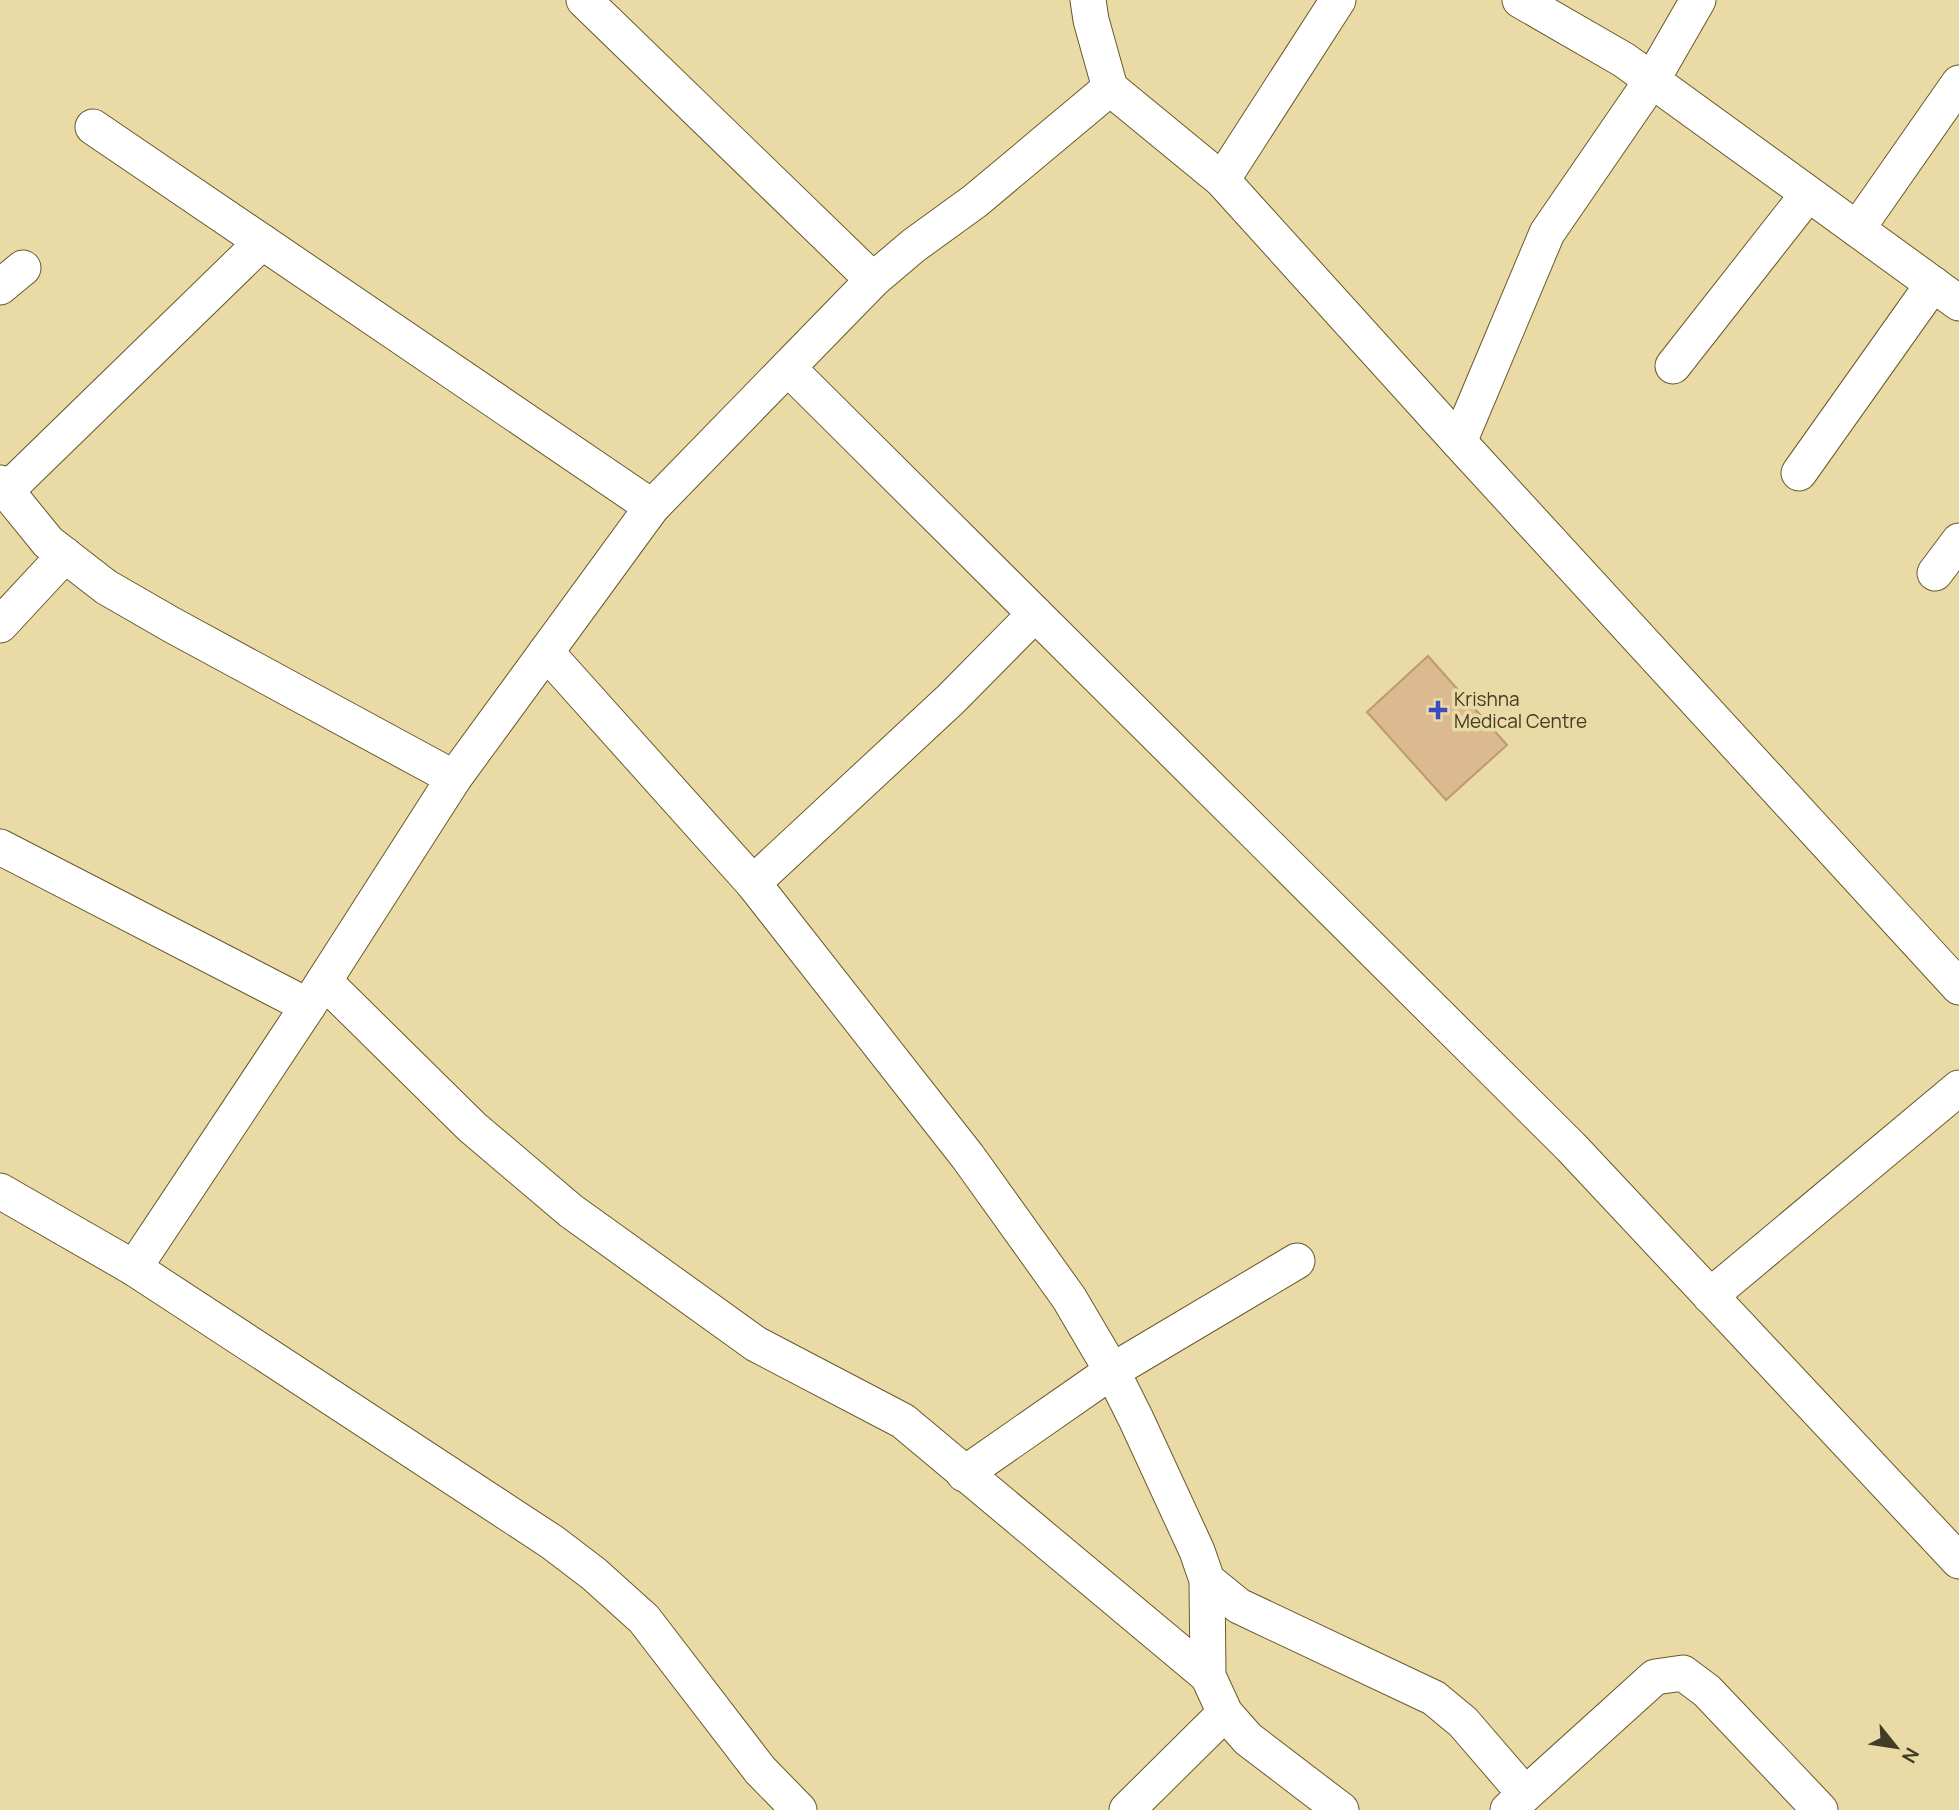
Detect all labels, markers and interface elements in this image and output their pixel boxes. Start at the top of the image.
place label: Krishna Medical Centre [1454,686,1587,734]
marker: Krishna Medical Centre [1428,700,1448,720]
north arrow [1861,1712,1931,1782]
text: N [1896,1743,1925,1768]

